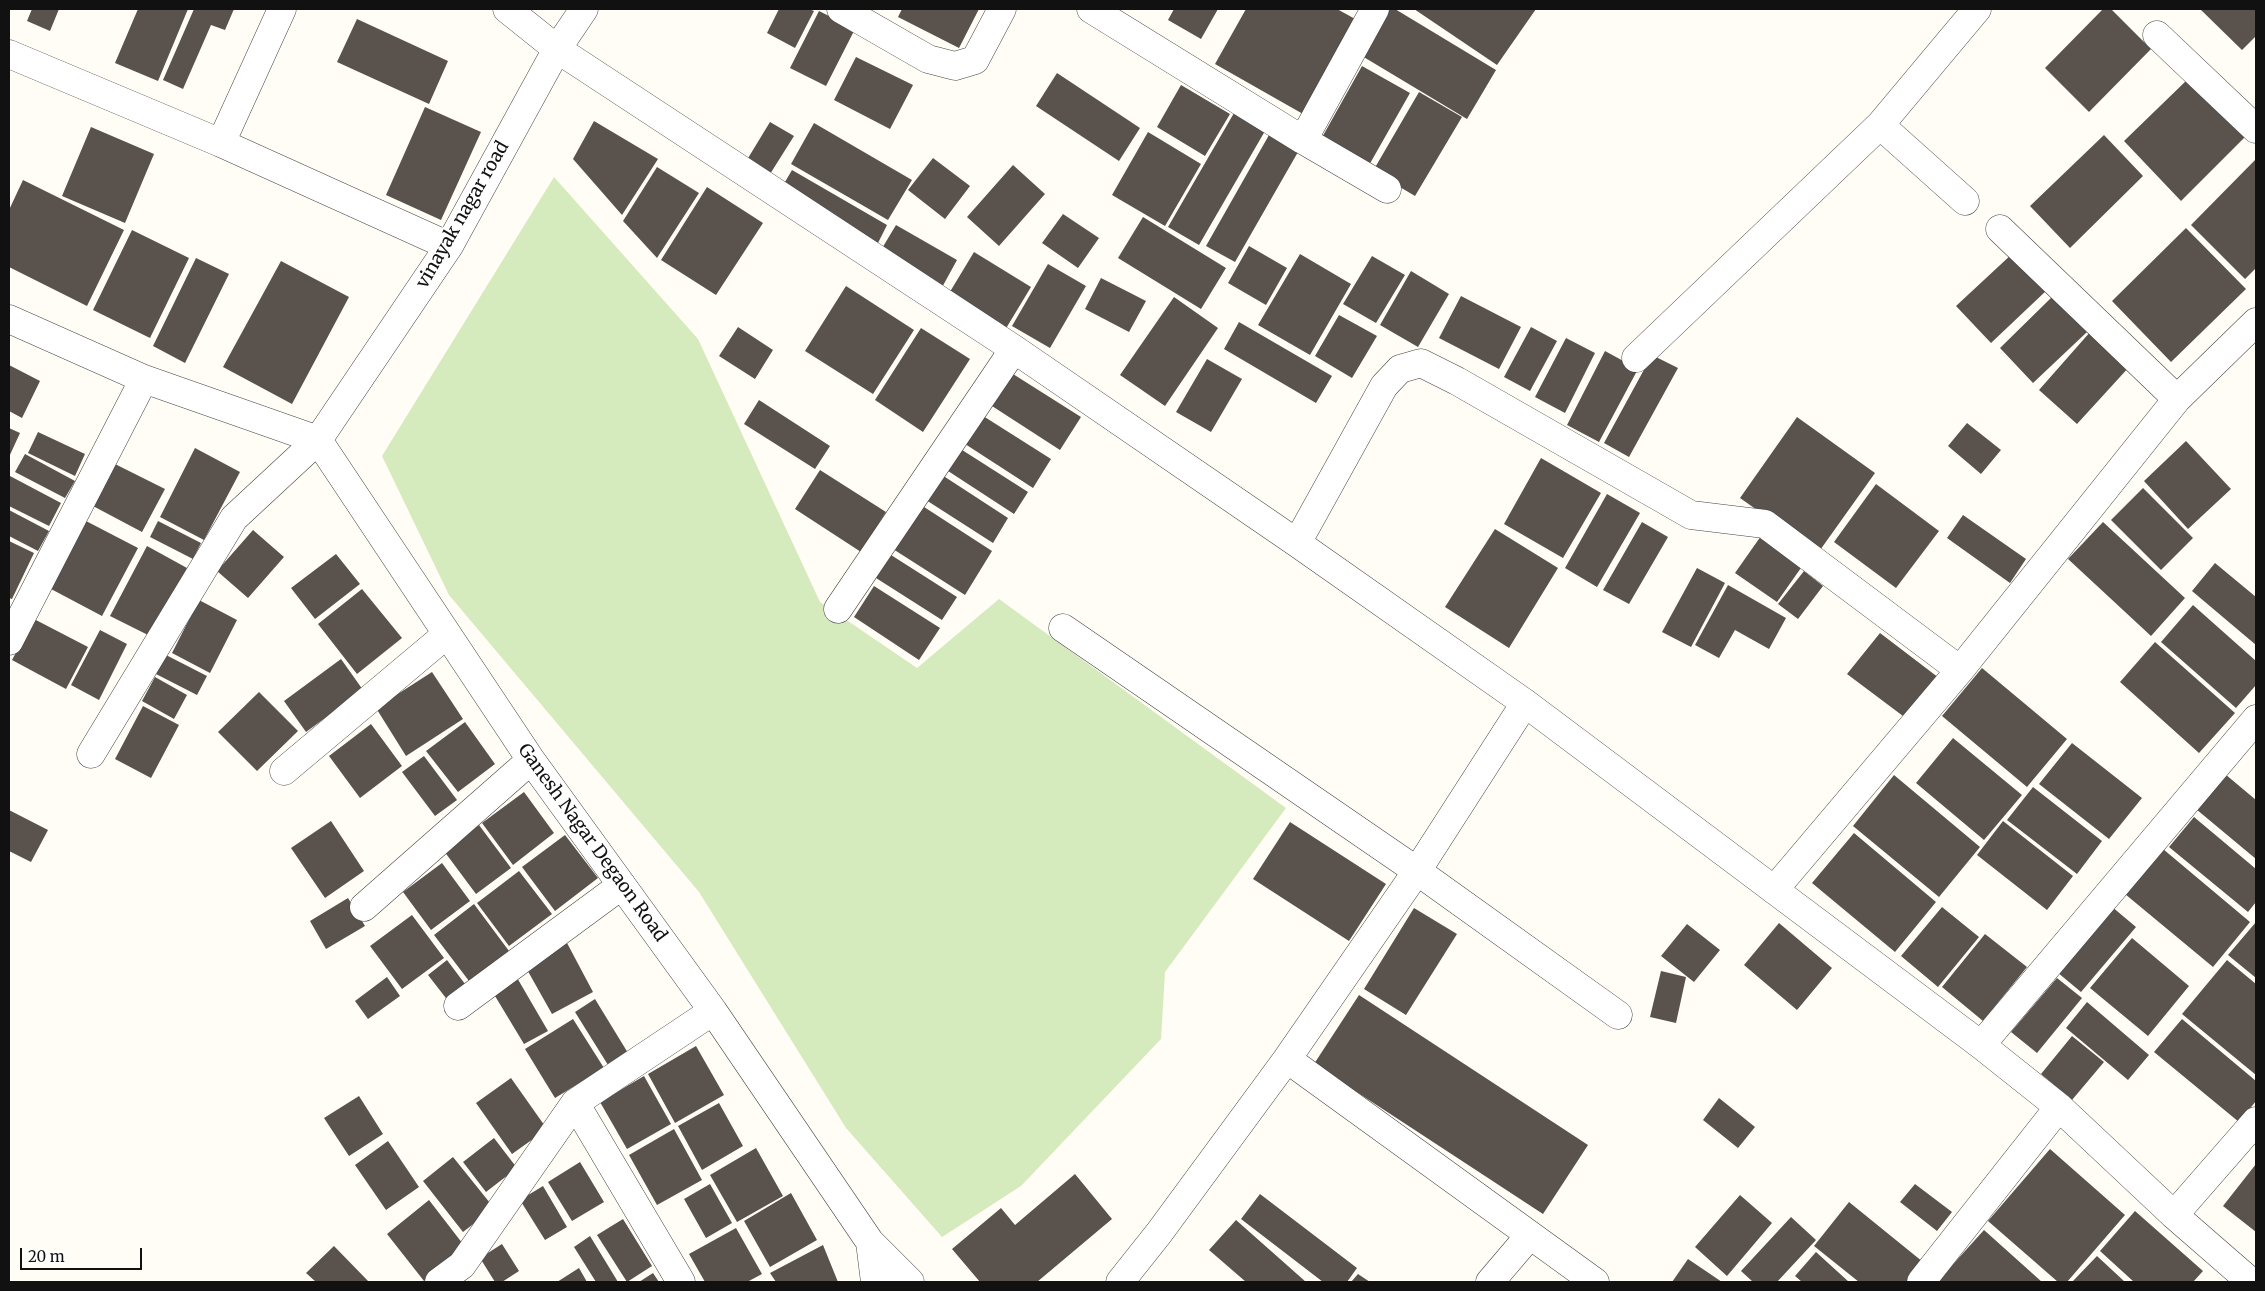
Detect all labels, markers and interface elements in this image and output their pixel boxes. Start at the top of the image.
street label: vinayak nagar road [412,138,514,292]
street label: Ganesh Nagar Degaon Road [513,740,671,946]
scale bar [22,1238,145,1270]
text: 20 m [28,1247,65,1266]

